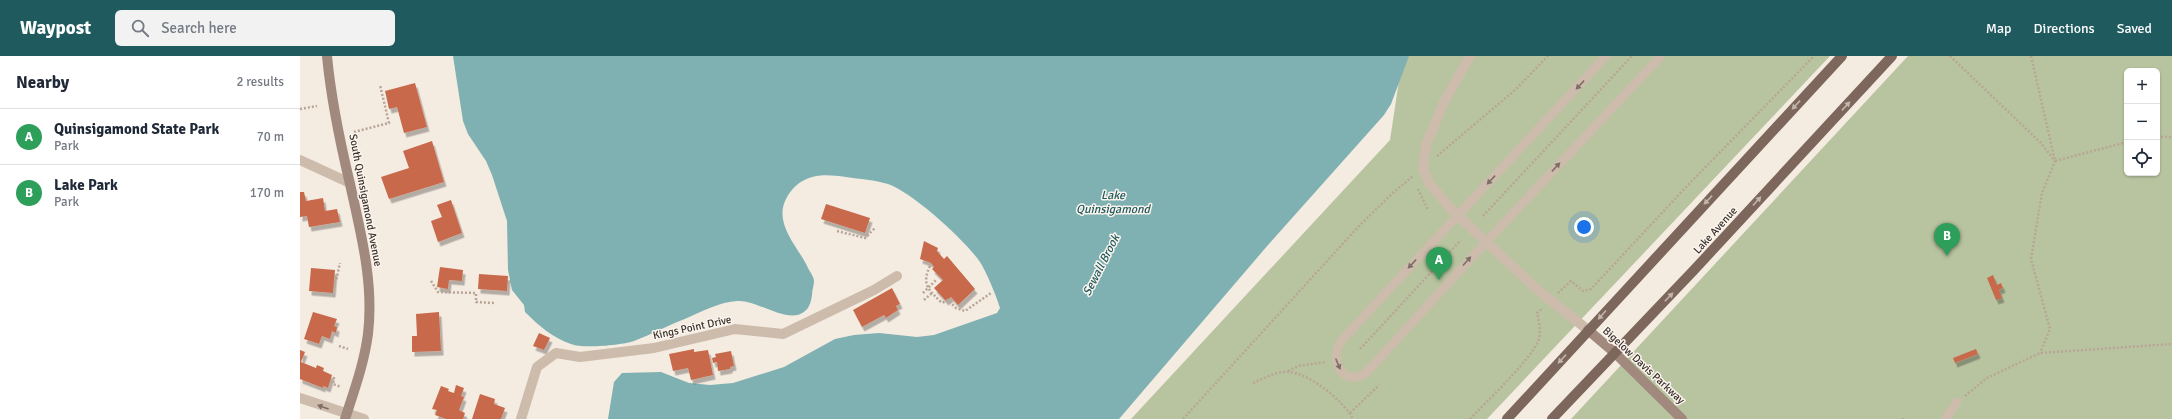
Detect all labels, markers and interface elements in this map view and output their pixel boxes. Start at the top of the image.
search box [115,10,395,46]
text: Waypost [20,16,91,40]
icon: search [129,17,151,39]
text: Search here [161,19,237,37]
text: Map [1986,20,2012,37]
text: Directions [2034,20,2095,37]
text: Saved [2117,20,2152,37]
map controls [2124,68,2160,176]
button: + [2124,68,2160,104]
text: Nearby [16,72,69,93]
text: 2 results [236,74,284,90]
one-way arrow [1575,79,1584,90]
one-way arrow [1792,100,1801,110]
one-way arrow [1841,101,1850,111]
button: − [2124,104,2160,140]
text: Quinsigamond State Park [54,120,219,138]
text: A [25,129,33,145]
text: 70 m [257,129,284,145]
street label: South Quinsigamond Avenue [346,133,385,267]
text: Park [54,138,79,154]
button: locate [2124,140,2160,176]
one-way arrow [1552,162,1561,172]
one-way arrow [1486,175,1496,185]
text: Lake Park [54,176,118,194]
text: B [25,185,33,201]
text: 170 m [250,185,284,201]
water label: Lake Quinsigamond [1076,188,1152,217]
text: Park [54,194,79,210]
one-way arrow [1703,195,1712,205]
one-way arrow [1753,196,1762,206]
street label: Lake Avenue [1691,204,1740,257]
your location [1574,217,1594,237]
pin: B [1934,223,1960,256]
water label: Sewall Brook [1080,231,1124,298]
pin: A [1426,247,1452,280]
one-way arrow [1463,256,1472,267]
one-way arrow [1408,259,1417,270]
one-way arrow [1664,292,1674,302]
one-way arrow [1597,310,1606,320]
street label: Kings Point Drive [652,313,733,342]
street label: Bigelow Davis Parkway [1600,324,1688,407]
one-way arrow [1557,354,1567,364]
one-way arrow [1335,358,1341,370]
one-way arrow [317,403,329,409]

